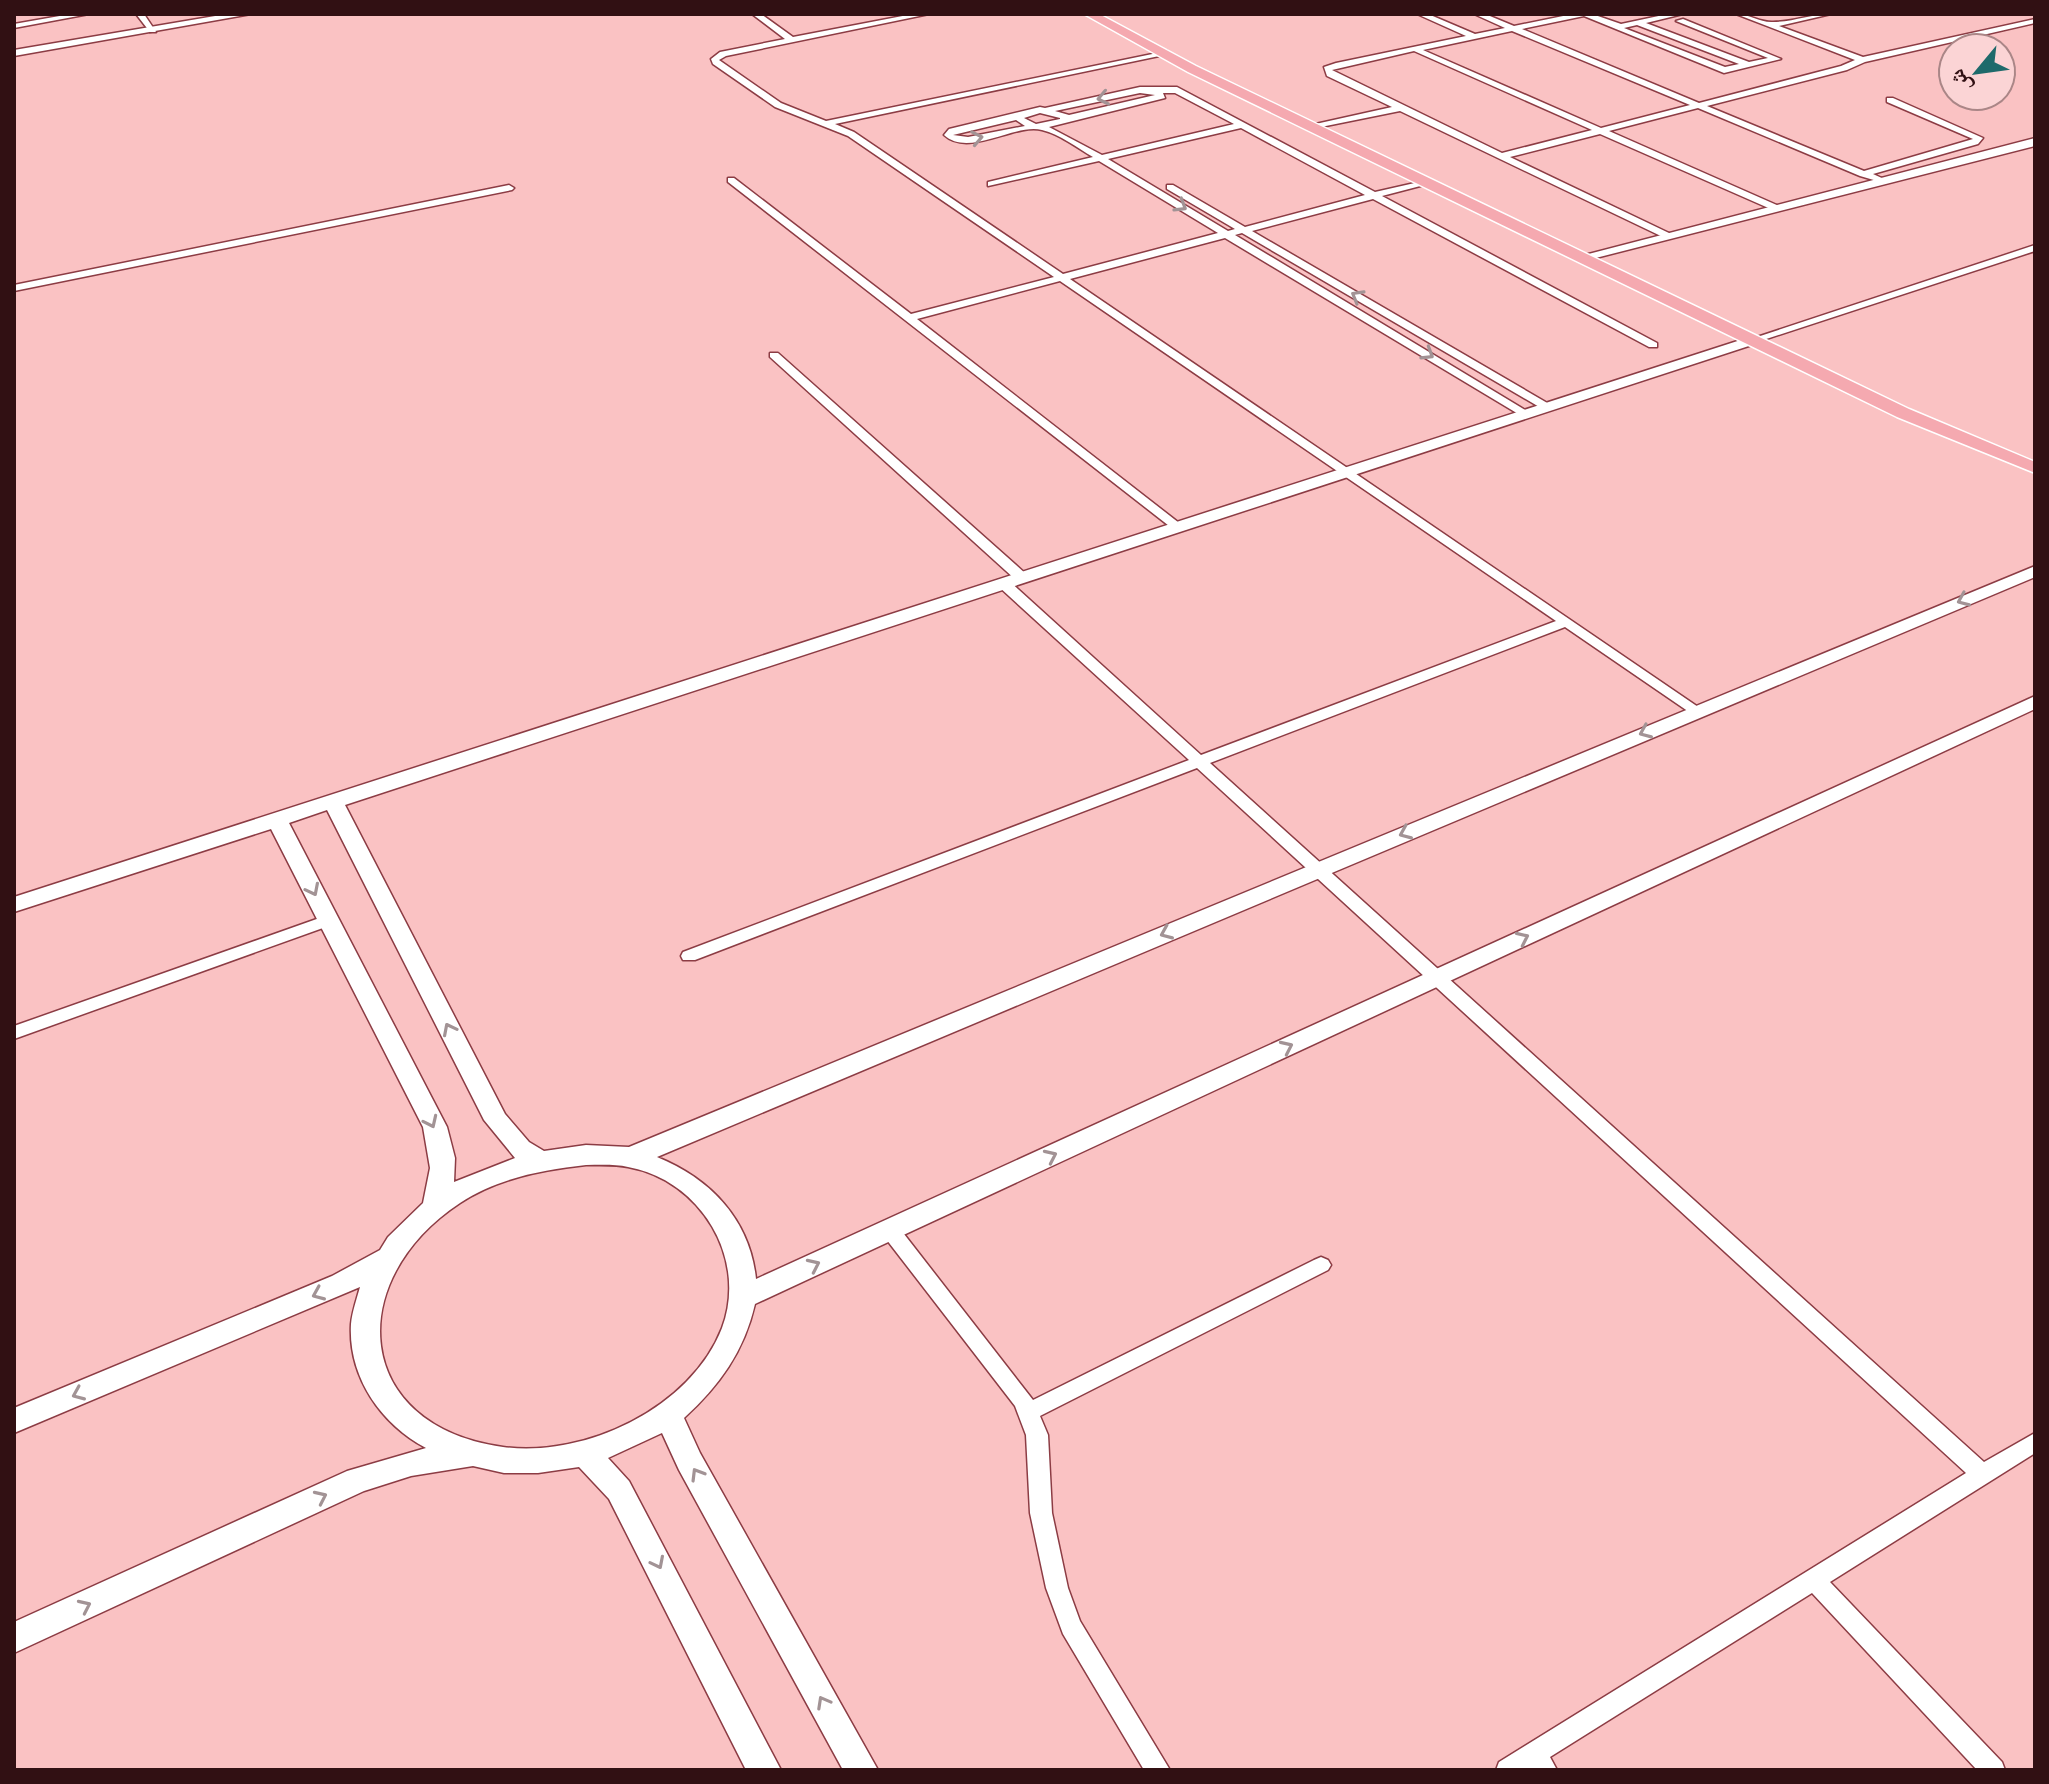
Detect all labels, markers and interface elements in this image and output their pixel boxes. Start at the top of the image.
north arrow [1937,32,2017,112]
text: ش [1943,65,1977,98]
one-way arrow [1097,89,1111,106]
one-way arrow [971,130,984,147]
one-way arrow [1172,196,1187,212]
one-way arrow [1351,290,1366,306]
one-way arrow [1419,344,1434,360]
one-way arrow [1957,591,1971,607]
one-way arrow [1639,723,1653,739]
one-way arrow [1399,823,1413,839]
one-way arrow [304,882,319,897]
one-way arrow [1159,923,1173,940]
one-way arrow [1515,932,1529,948]
one-way arrow [444,1022,459,1037]
one-way arrow [1278,1041,1293,1057]
one-way arrow [422,1113,438,1128]
one-way arrow [1042,1150,1057,1166]
one-way arrow [806,1258,821,1274]
one-way arrow [312,1284,326,1300]
one-way arrow [72,1384,86,1401]
one-way arrow [691,1468,707,1483]
one-way arrow [313,1491,327,1507]
one-way arrow [648,1554,663,1569]
one-way arrow [77,1600,91,1616]
one-way arrow [817,1696,833,1710]

